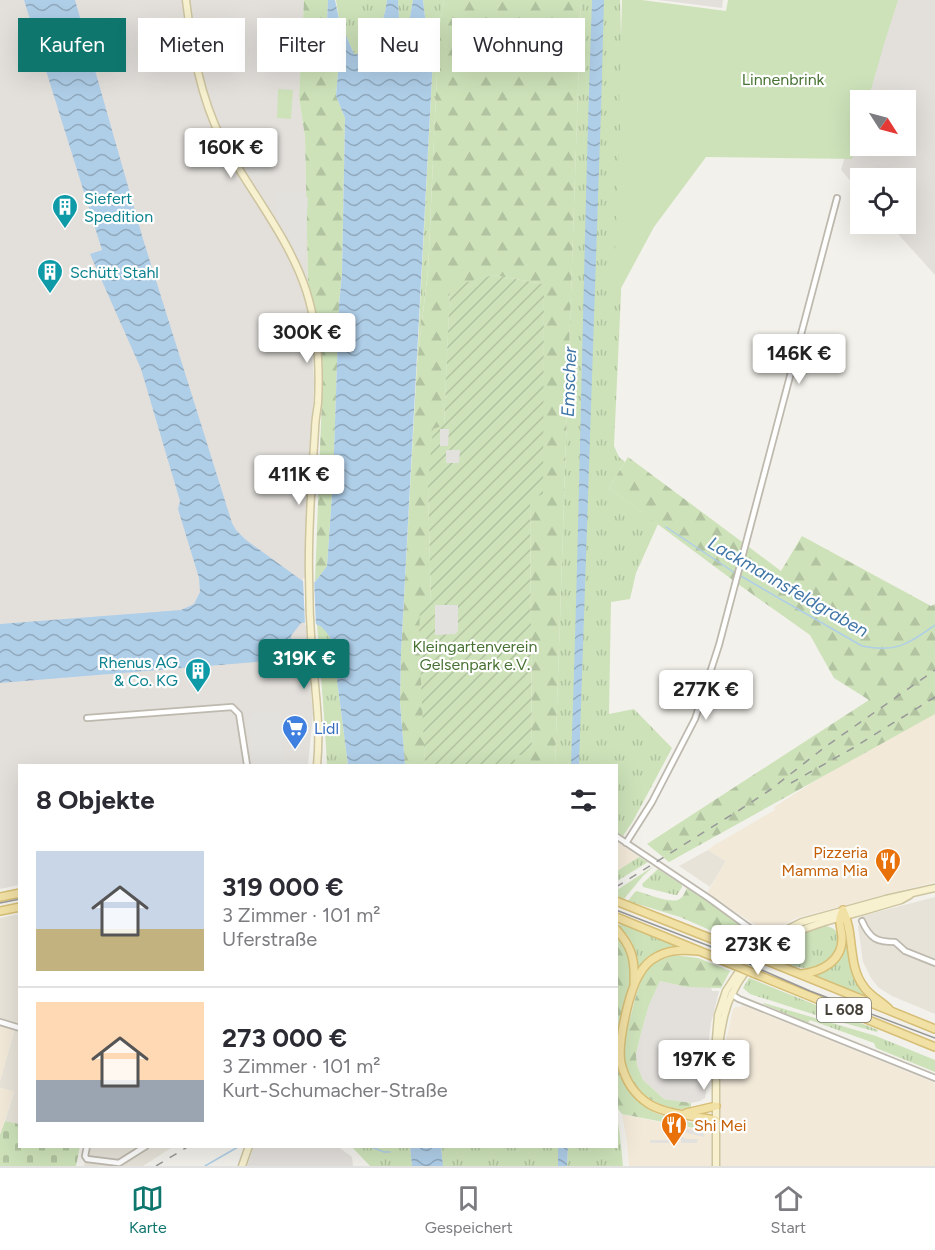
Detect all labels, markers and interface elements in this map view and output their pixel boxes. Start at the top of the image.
chip: Kaufen [18,18,126,72]
chip: Mieten [138,18,245,72]
chip: Filter [257,18,346,72]
chip: Neu [358,18,440,72]
chip: Wohnung [452,18,585,72]
park label: Linnenbrink [742,70,825,89]
north arrow [850,90,916,156]
map controls [850,90,916,234]
pin: 160K € [182,128,280,179]
text: 160K € [199,135,263,159]
button: locate [850,168,916,234]
place label: Siefert Spedition [84,189,153,226]
building icon: Siefert Spedition [50,192,80,230]
building icon: Schütt Stahl [35,257,65,295]
place label: Schütt Stahl [70,263,159,282]
pin: 300K € [258,313,356,364]
text: 300K € [272,320,342,344]
pin: 146K € [750,334,848,385]
text: 146K € [767,341,831,365]
water label: Emscher [557,346,581,417]
pin: 411K € [250,455,348,506]
text: 411K € [268,462,330,486]
water label: Lackmannsfeldgraben [704,532,872,642]
park label: Kleingartenverein Gelsenpark e.V. [413,637,537,674]
pin: 319K € [255,639,353,690]
text: 319K € [272,646,336,670]
place label: Rhenus AG & Co. KG [98,653,178,690]
building icon: Rhenus AG & Co. KG [183,656,213,694]
pin: 277K € [657,670,755,721]
text: 277K € [673,677,739,701]
supermarket icon: Lidl [280,713,310,751]
place label: Lidl [314,719,339,738]
text: 8 Objekte [36,784,155,816]
icon: filters [567,784,600,817]
place label: Pizzeria Mamma Mia [782,843,868,880]
restaurant icon: Pizzeria Mamma Mia [873,846,903,884]
text: 319 000 € [222,871,344,903]
icon: home [84,875,156,947]
text: 3 Zimmer · 101 m² [222,903,380,927]
pin: 273K € [709,925,807,976]
text: Uferstraße [222,927,317,951]
text: 273K € [725,932,791,956]
road number: L 608 [817,998,871,1022]
text: 273 000 € [222,1022,347,1054]
icon: home [84,1026,156,1098]
pin: 197K € [655,1040,753,1091]
text: 197K € [672,1047,736,1071]
text: 3 Zimmer · 101 m² [222,1054,380,1078]
text: Kurt-Schumacher-Straße [222,1078,448,1102]
restaurant icon: Shi Mei [659,1110,689,1148]
place label: Shi Mei [694,1116,746,1135]
tab: Karte [129,1182,167,1237]
tab: Gespeichert [425,1182,513,1237]
tab: Start [771,1182,806,1237]

